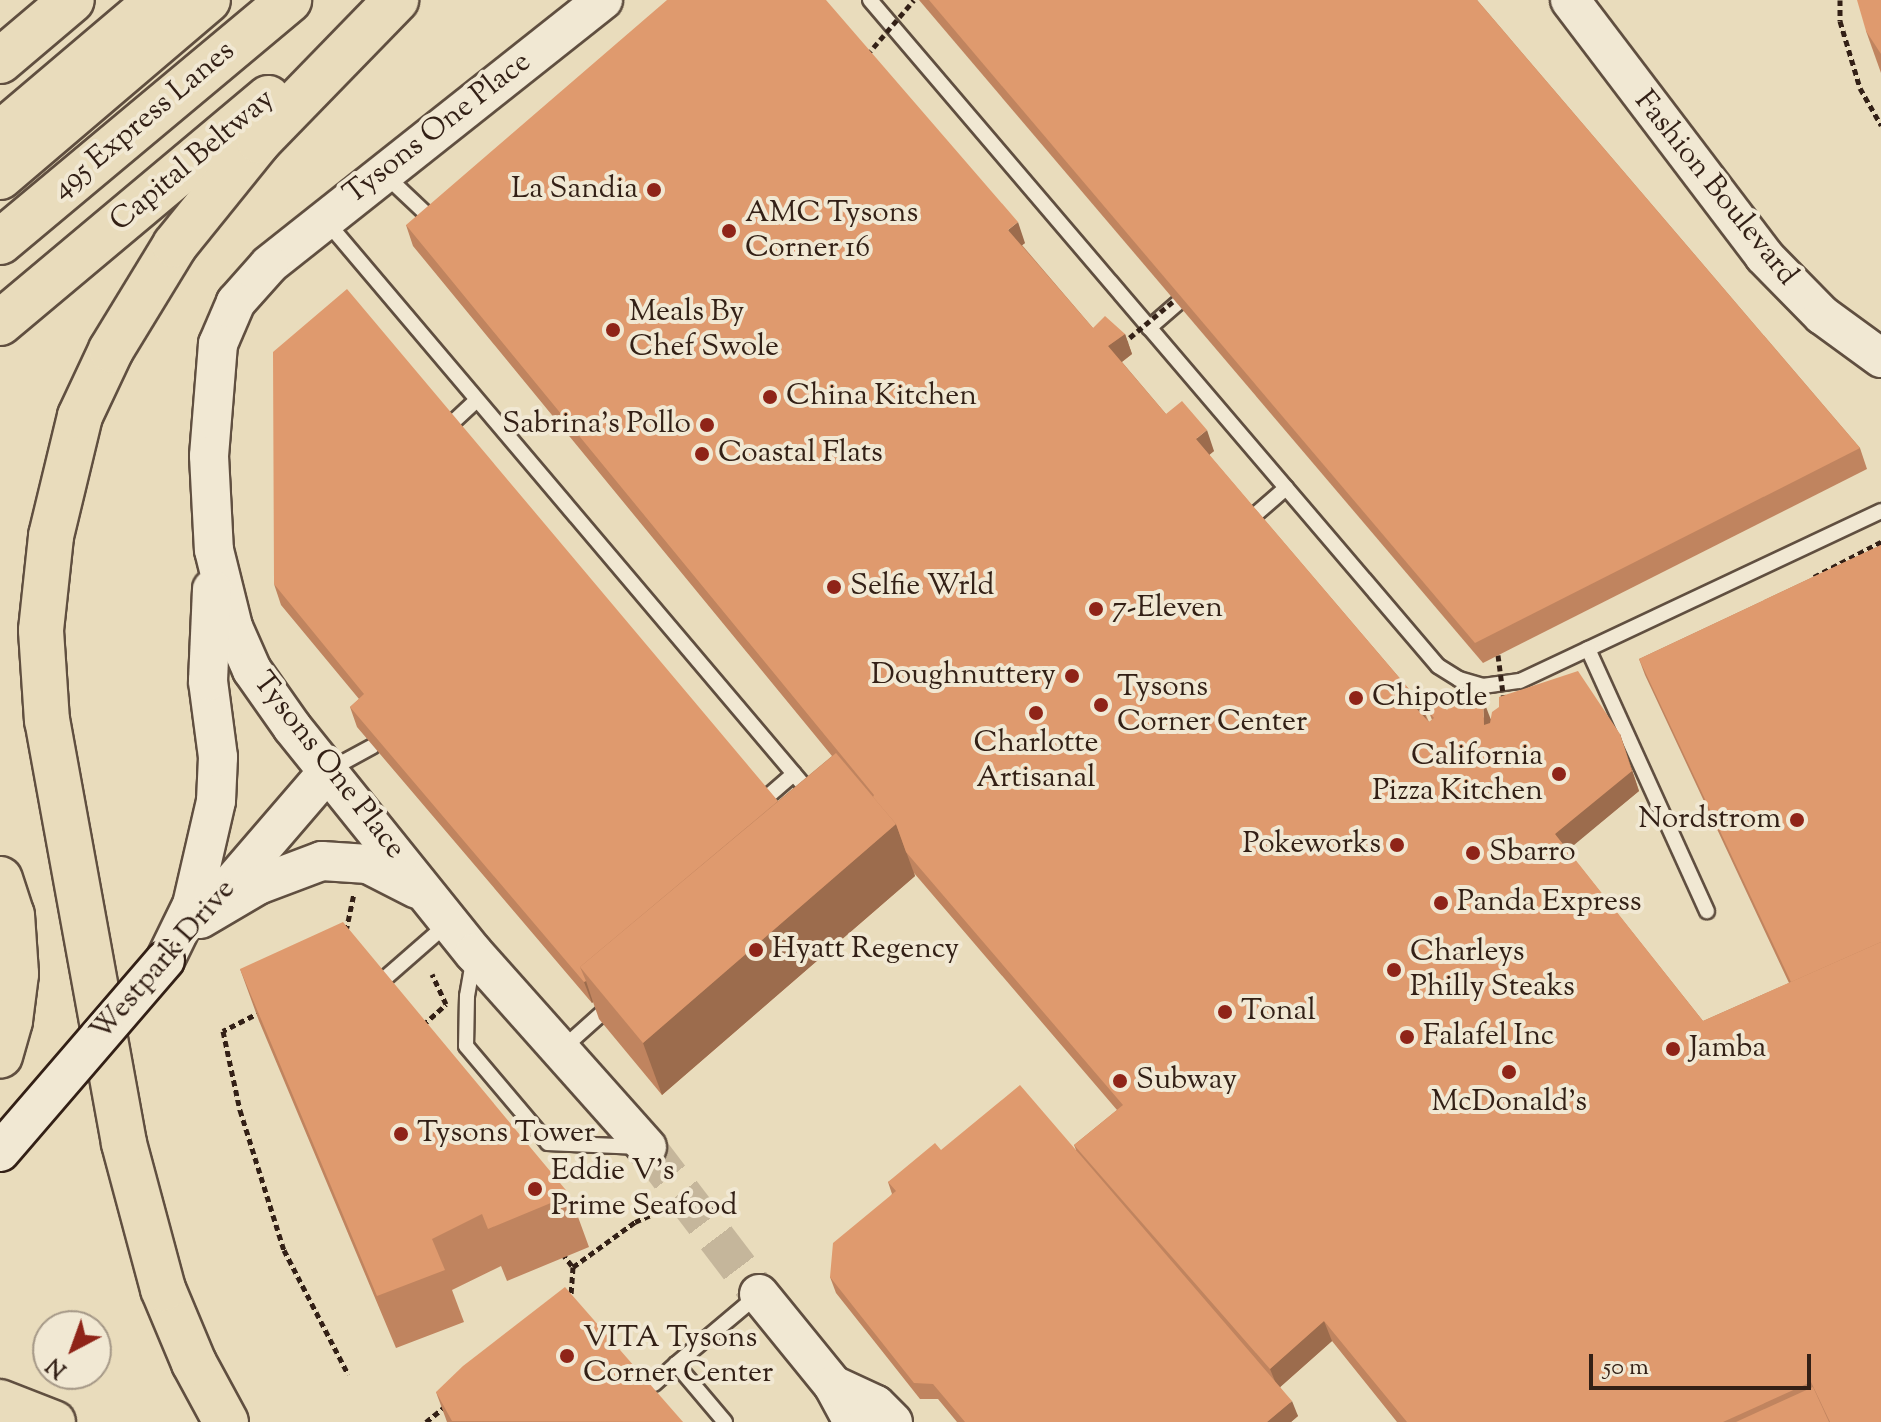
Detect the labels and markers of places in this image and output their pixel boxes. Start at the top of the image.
place label: La Sandia [511,172,638,208]
marker: La Sandia [645,181,663,199]
place label: AMC Tysons Corner 16 [745,196,918,266]
marker: AMC Tysons Corner 16 [720,222,738,240]
place label: Meals By Chef Swole [629,295,779,366]
marker: Meals By Chef Swole [604,321,622,339]
place label: China Kitchen [786,379,977,415]
marker: China Kitchen [761,388,779,406]
place label: Sabrina's Pollo [502,407,691,443]
marker: Sabrina's Pollo [698,416,716,434]
place label: Coastal Flats [718,436,883,472]
marker: Coastal Flats [693,445,711,463]
place label: Selfie Wrld [850,569,994,605]
marker: Selfie Wrld [825,578,843,596]
place label: 7-Eleven [1112,591,1223,627]
marker: 7-Eleven [1087,600,1105,618]
place label: Doughnuttery [871,658,1056,694]
marker: Doughnuttery [1063,667,1081,685]
place label: Tysons Corner Center [1117,670,1307,740]
place label: Chipotle [1372,680,1487,716]
marker: Chipotle [1347,689,1365,707]
marker: Tysons Corner Center [1092,696,1110,714]
marker: Charlotte Artisanal [1027,704,1045,722]
place label: Charlotte Artisanal [973,726,1099,796]
place label: California Pizza Kitchen [1372,739,1543,810]
marker: California Pizza Kitchen [1550,765,1568,783]
place label: Nordstrom [1638,802,1781,838]
marker: Nordstrom [1788,811,1806,829]
place label: Pokeworks [1243,827,1381,863]
place label: Sbarro [1489,835,1576,871]
marker: Pokeworks [1388,836,1406,854]
marker: Sbarro [1464,844,1482,862]
place label: Panda Express [1457,885,1642,921]
marker: Panda Express [1432,894,1450,912]
place label: Hyatt Regency [772,932,959,968]
place label: Charleys Philly Steaks [1410,935,1575,1006]
marker: Hyatt Regency [747,941,765,959]
marker: Charleys Philly Steaks [1385,961,1403,979]
place label: Tonal [1241,994,1316,1030]
marker: Tonal [1216,1003,1234,1021]
place label: Falafel Inc [1423,1019,1554,1055]
marker: Falafel Inc [1398,1028,1416,1046]
place label: Jamba [1689,1031,1766,1067]
marker: Jamba [1664,1040,1682,1058]
place label: Subway [1136,1063,1237,1099]
marker: McDonald's [1500,1063,1518,1081]
marker: Subway [1111,1072,1129,1090]
place label: McDonald's [1431,1085,1587,1121]
place label: Tysons Tower [417,1116,595,1152]
marker: Tysons Tower [392,1125,410,1143]
place label: Eddie V's Prime Seafood [551,1154,737,1224]
marker: Eddie V's Prime Seafood [526,1180,544,1198]
place label: VITA Tysons Corner Center [583,1321,773,1392]
marker: VITA Tysons Corner Center [558,1347,576,1365]

